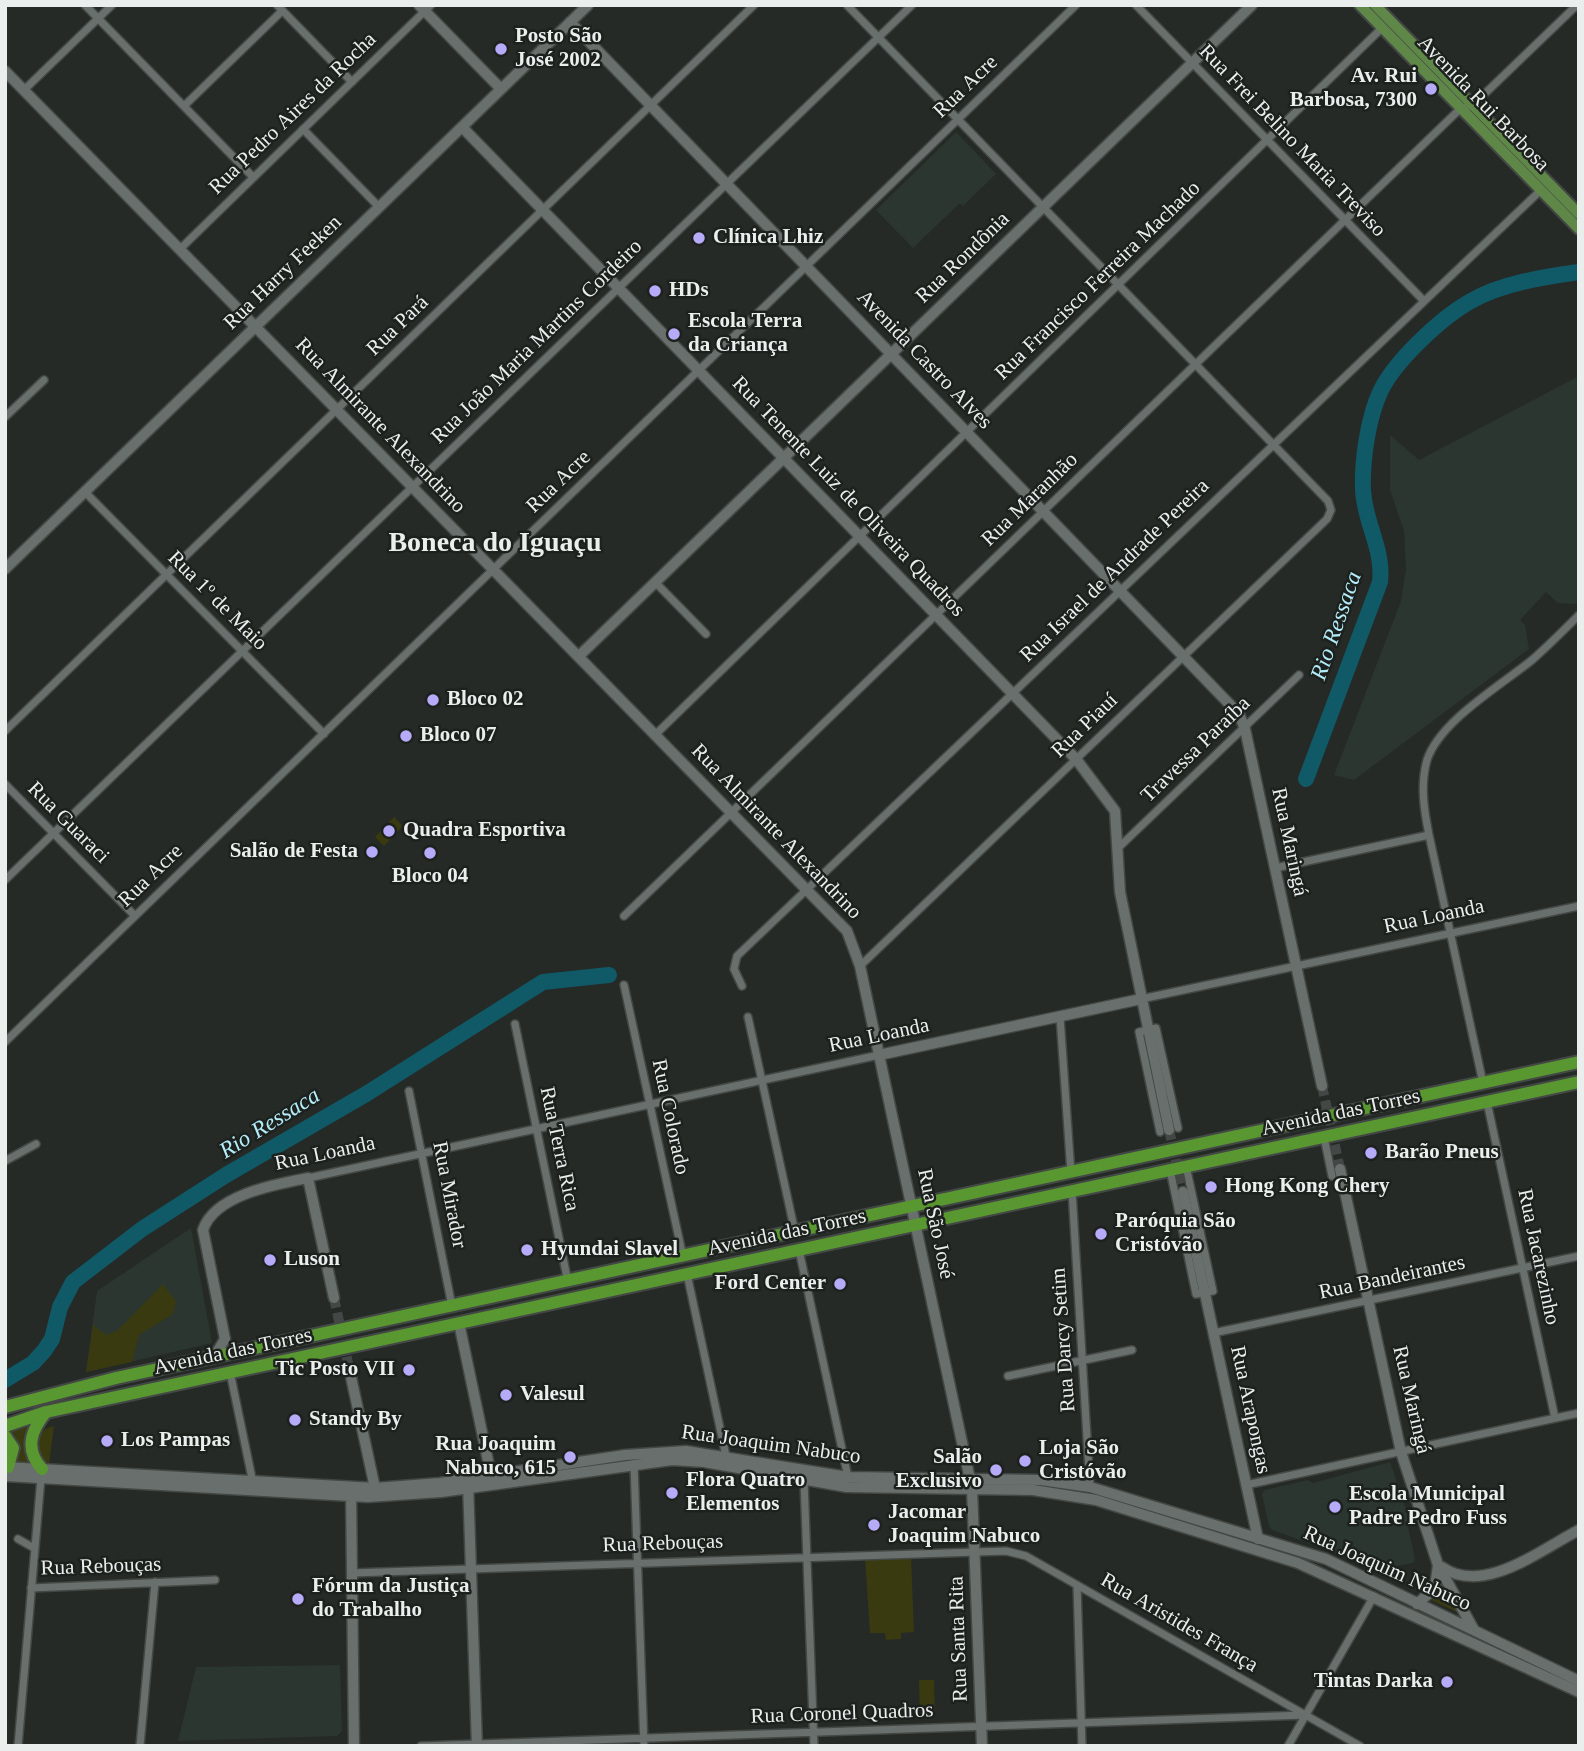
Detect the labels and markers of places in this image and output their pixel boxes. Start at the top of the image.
place label: Posto São José 2002 [515,24,602,74]
marker: Posto São José 2002 [493,41,509,57]
place label: Av. Rui Barbosa, 7300 [1290,64,1417,114]
marker: Av. Rui Barbosa, 7300 [1423,81,1439,97]
place label: Clínica Lhiz [713,225,823,251]
marker: Clínica Lhiz [691,230,707,246]
place label: HDs [669,278,709,304]
marker: HDs [647,283,663,299]
place label: Escola Terra da Criança [688,309,802,359]
marker: Escola Terra da Criança [666,326,682,342]
place label: Bloco 02 [447,687,523,713]
marker: Bloco 02 [425,692,441,708]
place label: Bloco 07 [420,723,496,749]
marker: Bloco 07 [398,728,414,744]
place label: Quadra Esportiva [403,818,566,844]
marker: Quadra Esportiva [381,823,397,839]
place label: Salão de Festa [230,839,358,865]
marker: Salão de Festa [364,844,380,860]
marker: Bloco 04 [422,845,438,861]
place label: Bloco 04 [392,864,468,890]
place label: Barão Pneus [1385,1140,1499,1166]
marker: Barão Pneus [1363,1145,1379,1161]
place label: Hong Kong Chery [1225,1174,1390,1200]
marker: Hong Kong Chery [1203,1179,1219,1195]
place label: Paróquia São Cristóvão [1115,1209,1236,1259]
marker: Paróquia São Cristóvão [1093,1226,1109,1242]
place label: Hyundai Slavel [541,1237,678,1263]
marker: Hyundai Slavel [519,1242,535,1258]
place label: Luson [284,1247,340,1273]
marker: Luson [262,1252,278,1268]
place label: Ford Center [715,1271,826,1297]
marker: Ford Center [832,1276,848,1292]
place label: Tic Posto VII [275,1357,395,1383]
marker: Tic Posto VII [401,1362,417,1378]
place label: Valesul [520,1382,585,1408]
marker: Valesul [498,1387,514,1403]
place label: Standy By [309,1407,402,1433]
marker: Standy By [287,1412,303,1428]
place label: Los Pampas [121,1428,230,1454]
place label: Rua Joaquim Nabuco, 615 [435,1432,556,1482]
marker: Los Pampas [99,1433,115,1449]
place label: Loja São Cristóvão [1039,1436,1126,1486]
place label: Salão Exclusivo [896,1445,982,1495]
marker: Rua Joaquim Nabuco, 615 [562,1449,578,1465]
marker: Loja São Cristóvão [1017,1453,1033,1469]
marker: Salão Exclusivo [988,1462,1004,1478]
place label: Flora Quatro Elementos [686,1468,805,1518]
place label: Escola Municipal Padre Pedro Fuss [1349,1482,1507,1532]
marker: Flora Quatro Elementos [664,1485,680,1501]
marker: Escola Municipal Padre Pedro Fuss [1327,1499,1343,1515]
place label: Jacomar Joaquim Nabuco [888,1500,1040,1550]
marker: Jacomar Joaquim Nabuco [866,1517,882,1533]
place label: Fórum da Justiça do Trabalho [312,1574,470,1624]
marker: Fórum da Justiça do Trabalho [290,1591,306,1607]
place label: Tintas Darka [1314,1669,1433,1695]
marker: Tintas Darka [1439,1674,1455,1690]

